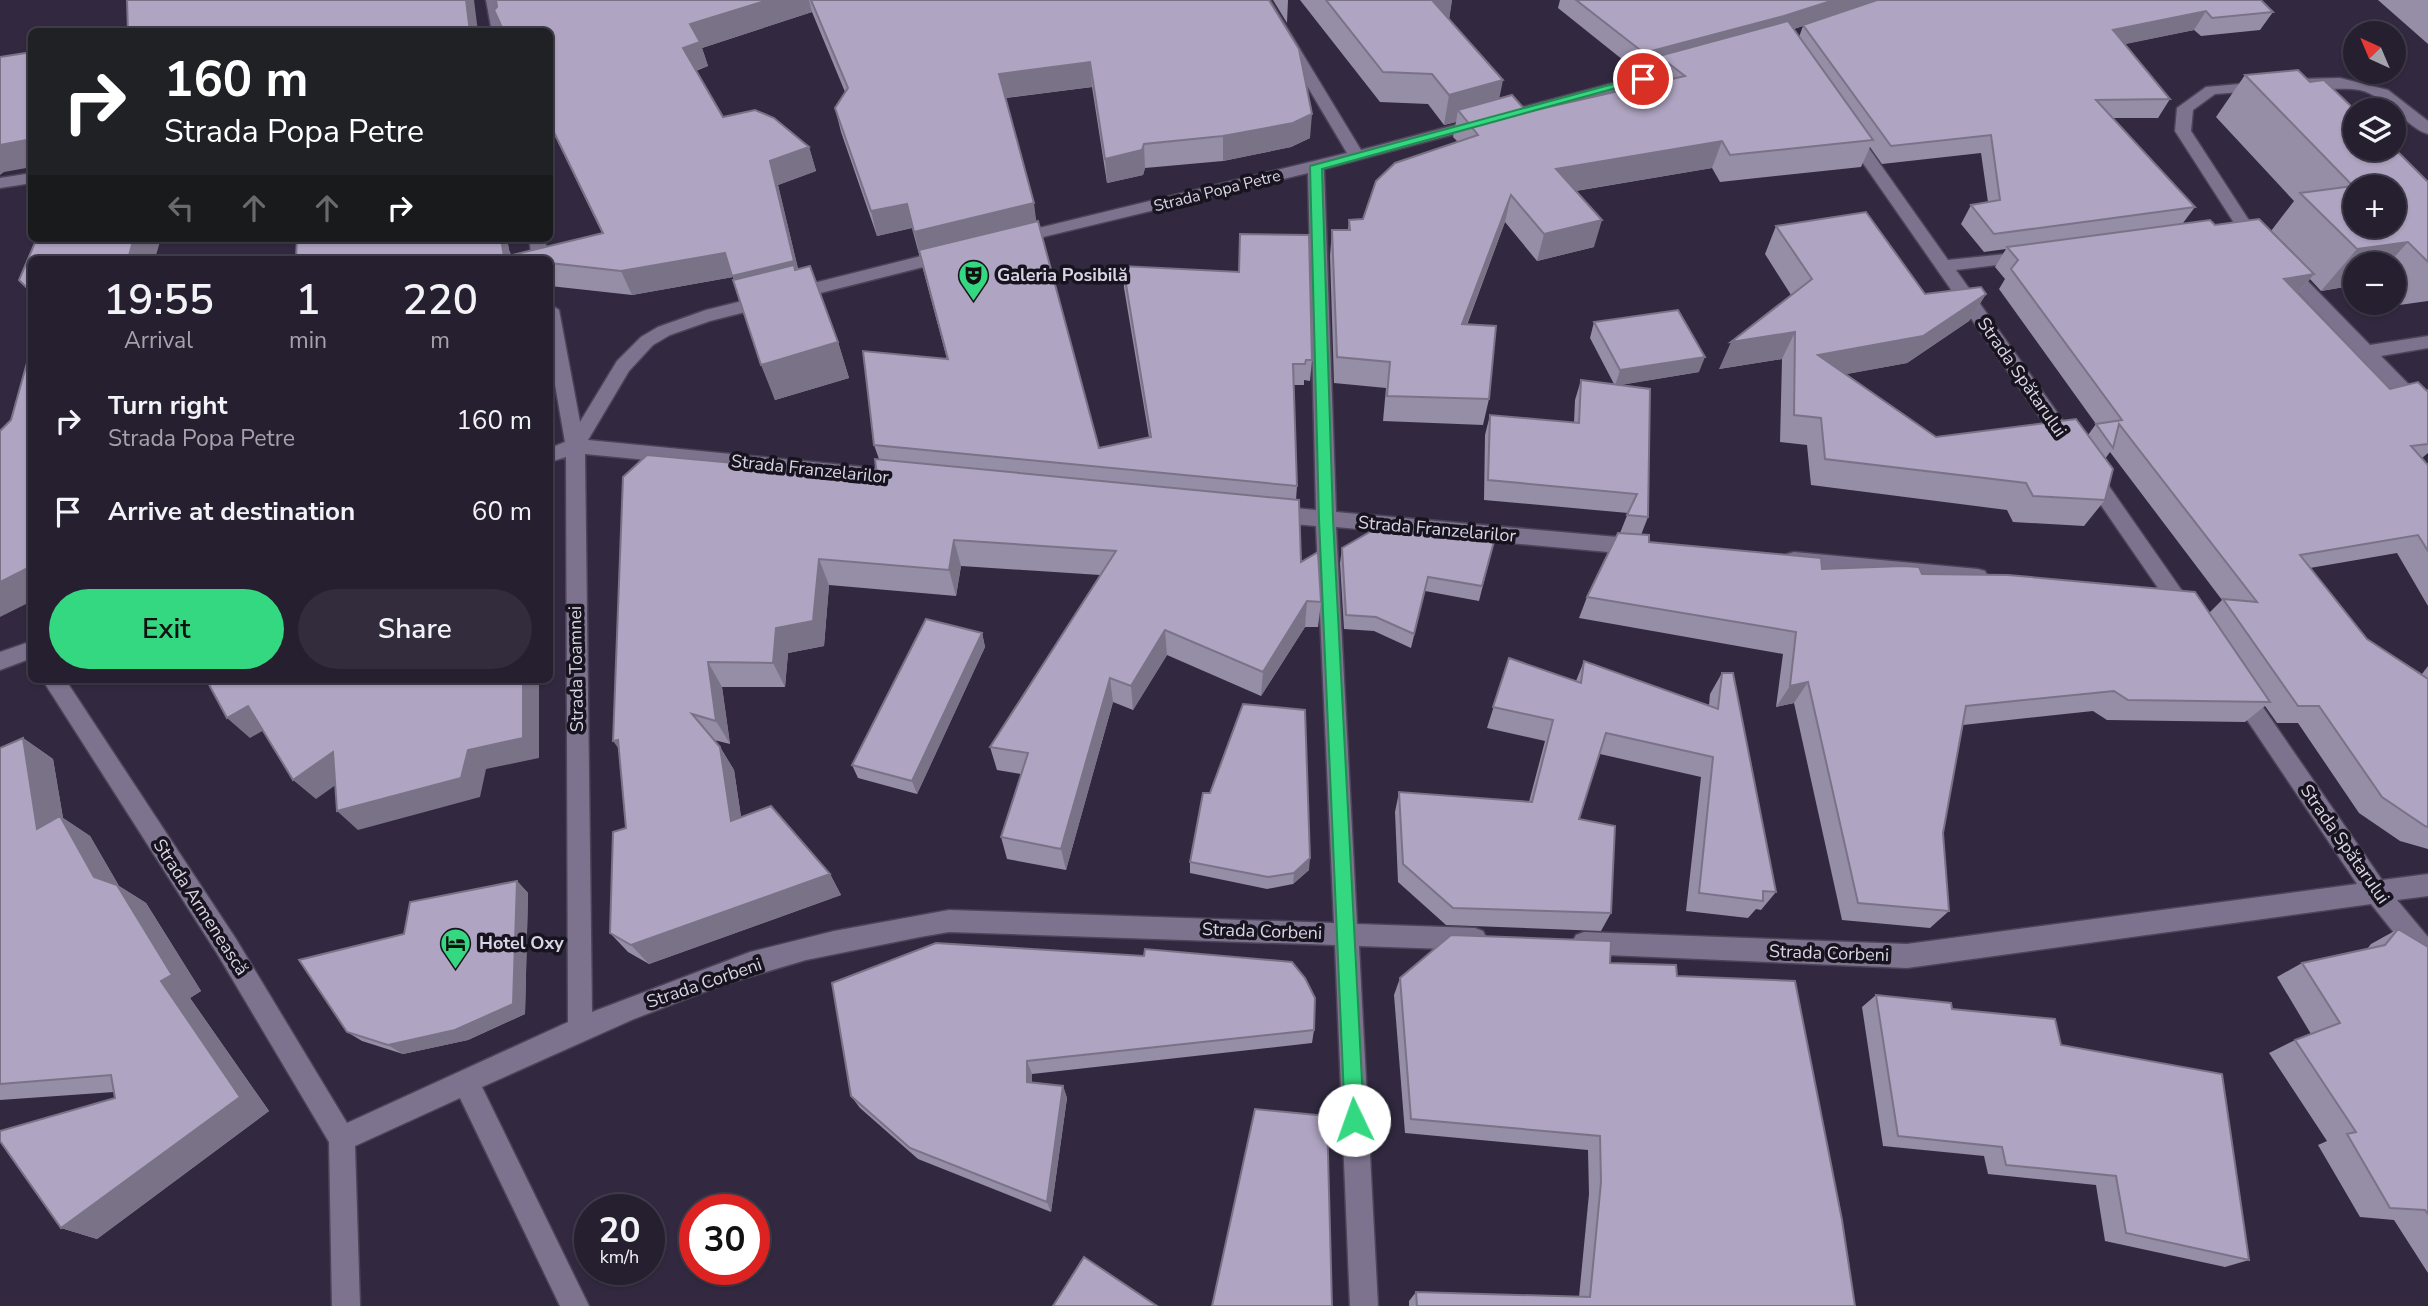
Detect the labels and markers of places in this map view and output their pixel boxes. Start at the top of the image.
pin [1613,49,1673,109]
theatre icon: Galeria Posibilă [957,258,991,302]
place label: Galeria Posibilă [997,263,1128,287]
hotel icon: Hotel Oxy [439,926,473,970]
place label: Hotel Oxy [479,931,564,955]

